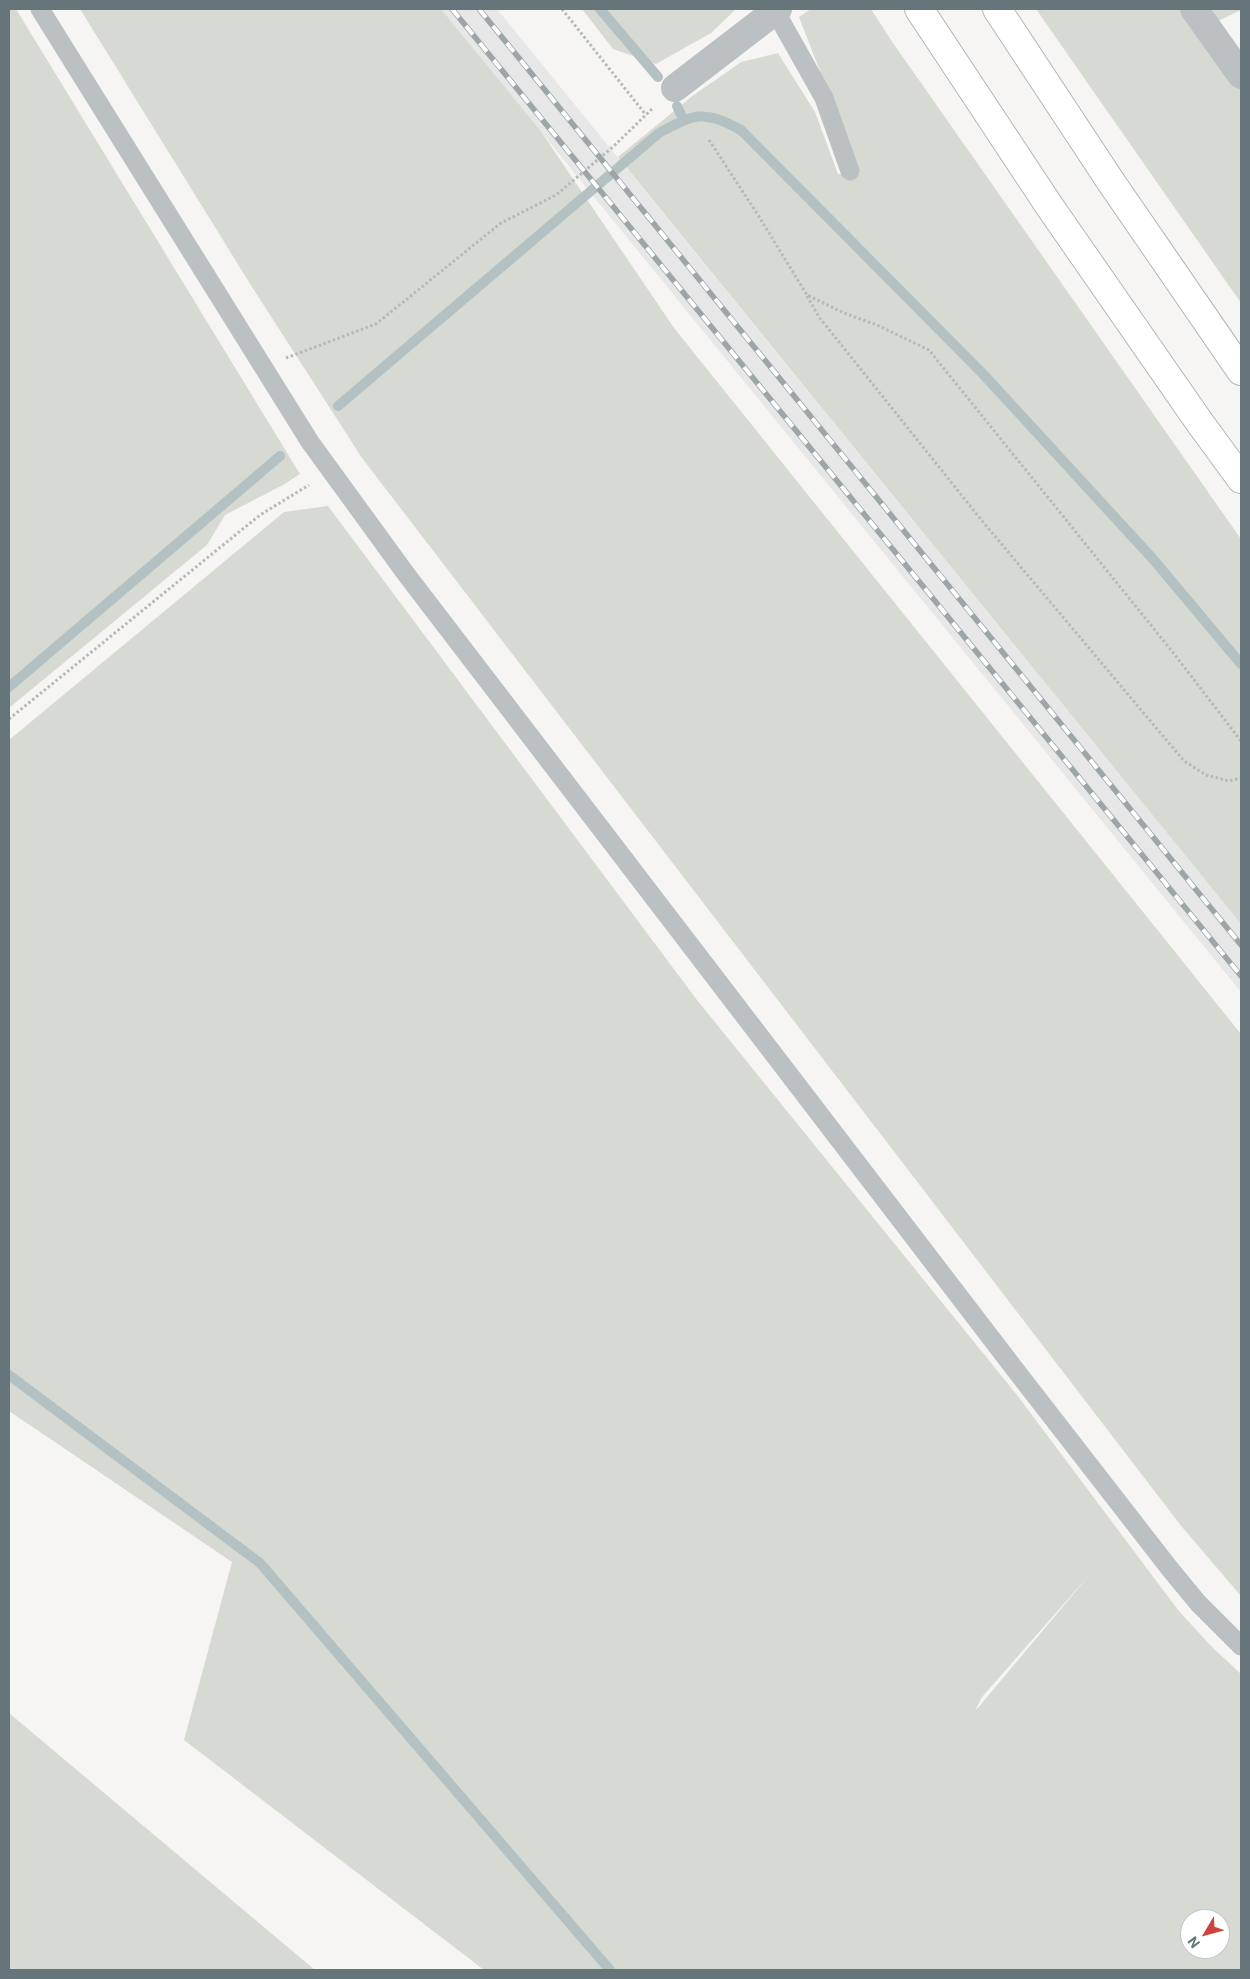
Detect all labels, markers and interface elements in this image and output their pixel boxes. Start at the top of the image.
north arrow [1180,1909,1230,1959]
text: N [1184,1934,1203,1951]

